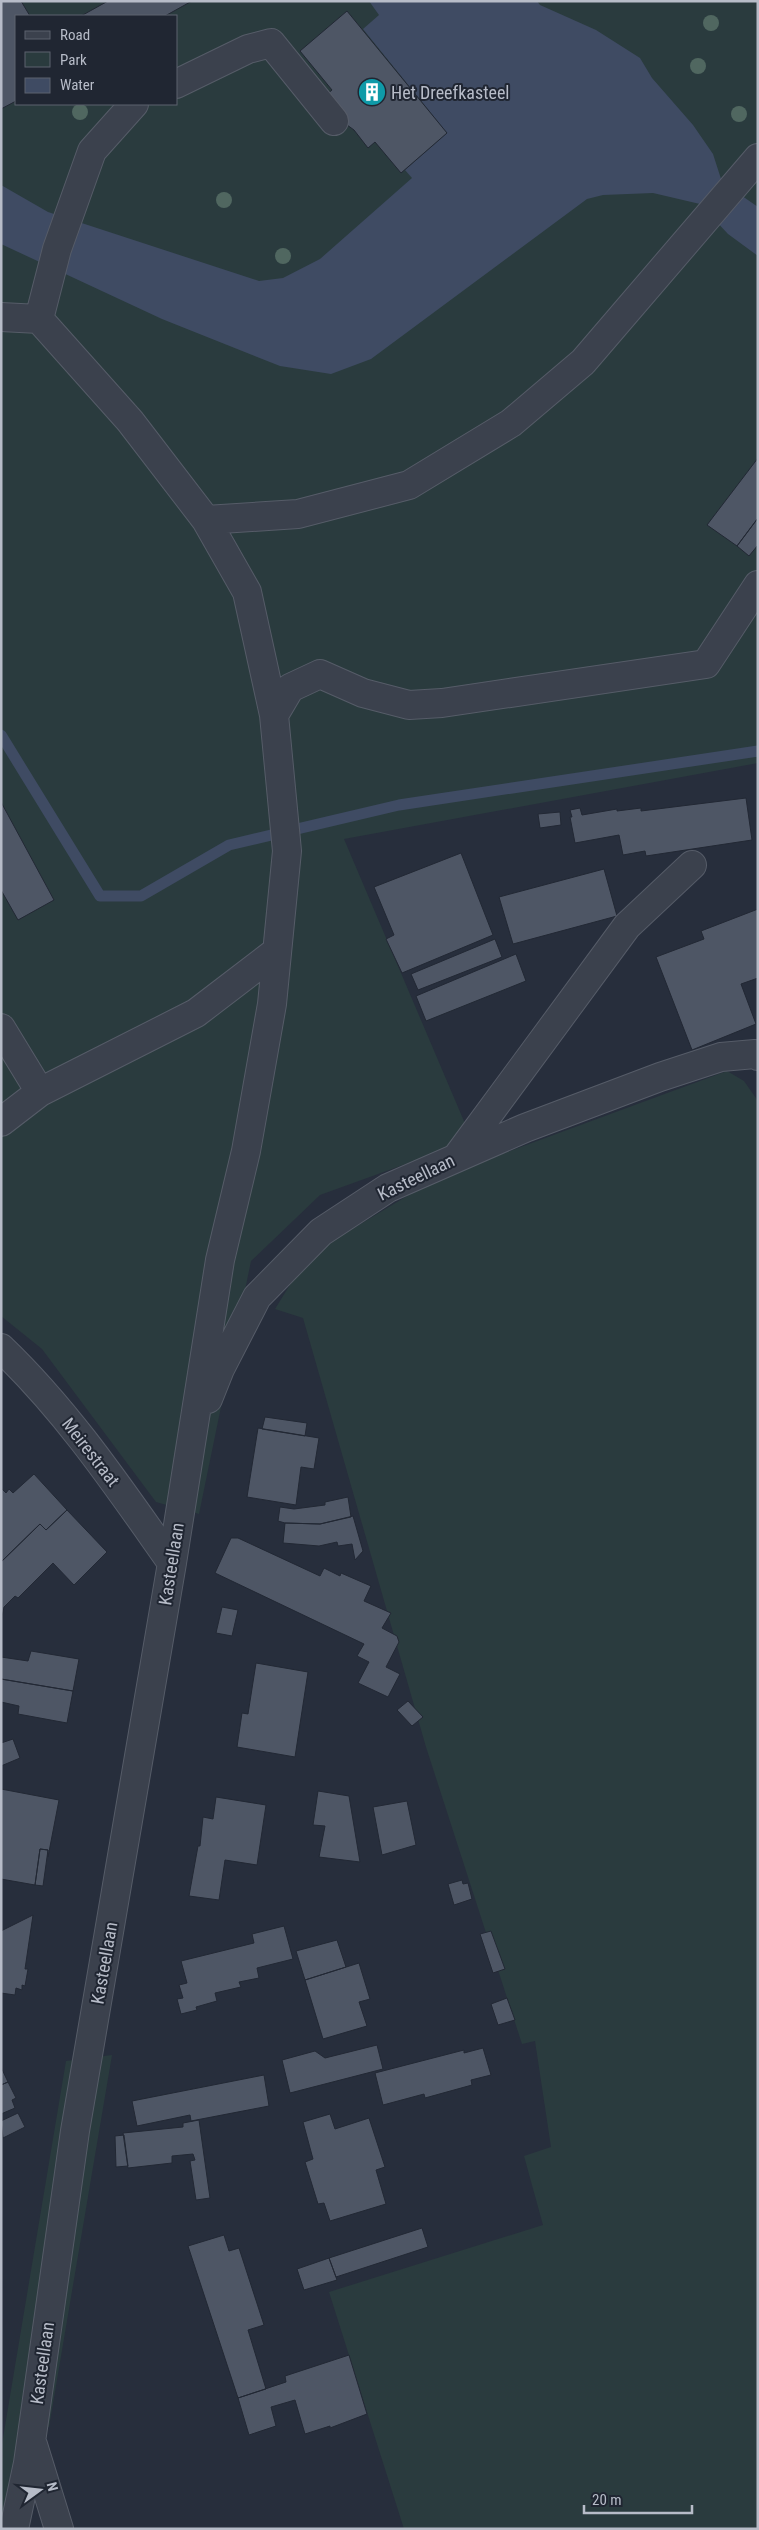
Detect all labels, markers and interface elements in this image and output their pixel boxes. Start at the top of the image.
legend [15,15,178,105]
text: Road [60,26,90,44]
text: Park [60,51,87,69]
text: Water [60,76,95,94]
building icon: Het Dreefkasteel [357,77,387,107]
place label: Het Dreefkasteel [391,82,510,103]
street label: Kasteellaan [374,1149,458,1205]
street label: Meirestraat [58,1414,124,1490]
street label: Kasteellaan [154,1521,188,1607]
street label: Kasteellaan [86,1920,122,2006]
street label: Kasteellaan [26,2320,58,2406]
north arrow [15,2465,65,2515]
text: N [44,2480,61,2493]
scale bar [584,2482,692,2514]
text: 20 m [592,2491,622,2509]

